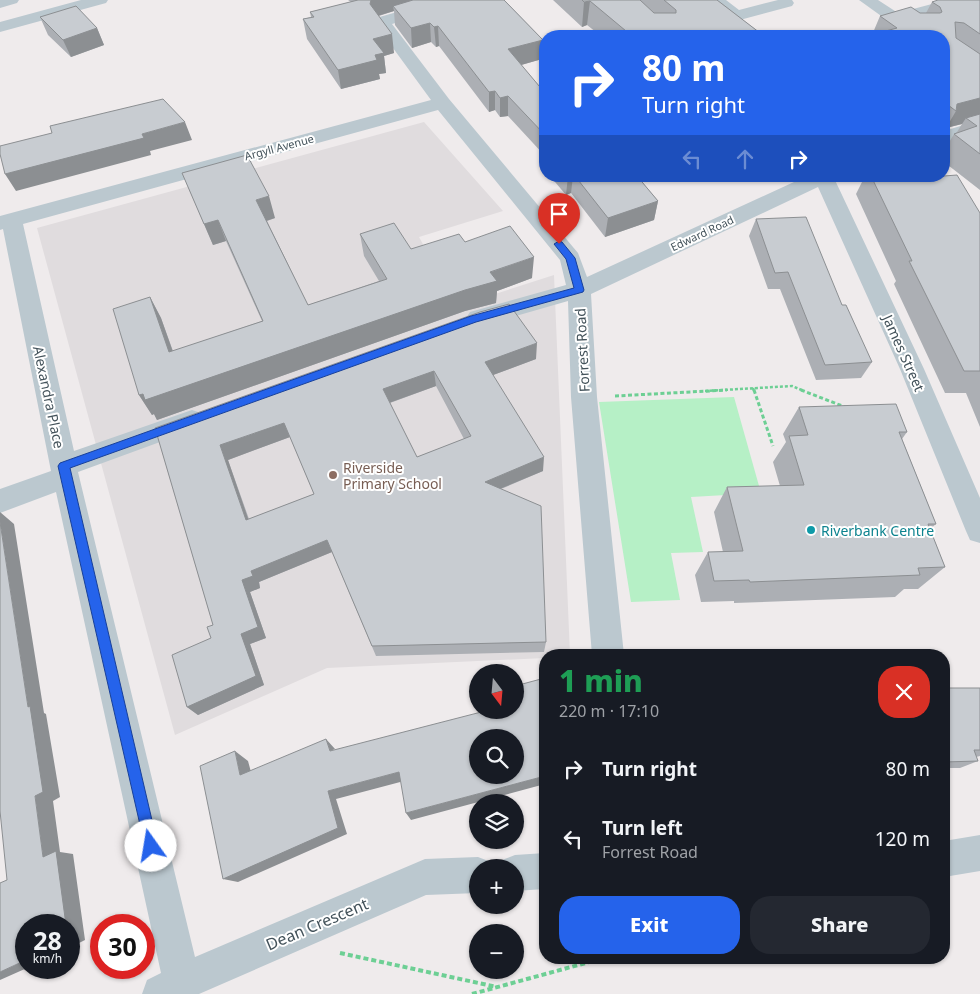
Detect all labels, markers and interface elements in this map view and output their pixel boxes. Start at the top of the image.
text: 80 m [642,44,725,91]
icon: right [559,50,624,115]
text: Turn right [642,89,745,119]
street label: Argyll Avenue [243,131,315,163]
icon: left [678,145,706,173]
icon: ahead [731,145,759,173]
icon: right [784,145,812,173]
pin [538,193,580,244]
icon: arrive [545,200,573,228]
street label: Edward Road [668,212,736,254]
street label: Forrest Road [570,308,594,392]
street label: James Street [878,310,929,394]
street label: Alexandra Place [29,344,69,450]
place label: Riverside Primary School [343,458,442,493]
marker: Riverside Primary School [327,469,339,481]
place label: Riverbank Centre [821,521,934,540]
marker: Riverbank Centre [805,524,817,536]
text: 1 min [559,660,643,701]
north arrow [469,664,524,719]
map controls [469,664,524,979]
button: close [878,666,930,718]
text: 220 m · 17:10 [559,700,659,722]
button: search [469,729,524,784]
icon: right [559,755,587,783]
text: Turn right [602,756,697,782]
text: 80 m [886,756,930,782]
button: layers [469,794,524,849]
text: Turn left [602,815,683,841]
position arrow [124,819,176,871]
icon: left [559,825,587,853]
text: 120 m [875,826,930,852]
text: Forrest Road [602,841,698,863]
button: + [469,859,524,914]
street label: Dean Crescent [262,892,372,955]
button: Exit [559,896,740,954]
button: Share [750,896,930,954]
speed limit sign: 30 [90,914,155,979]
text: 28 [33,923,62,957]
button: − [469,924,524,979]
text: km/h [33,950,62,967]

